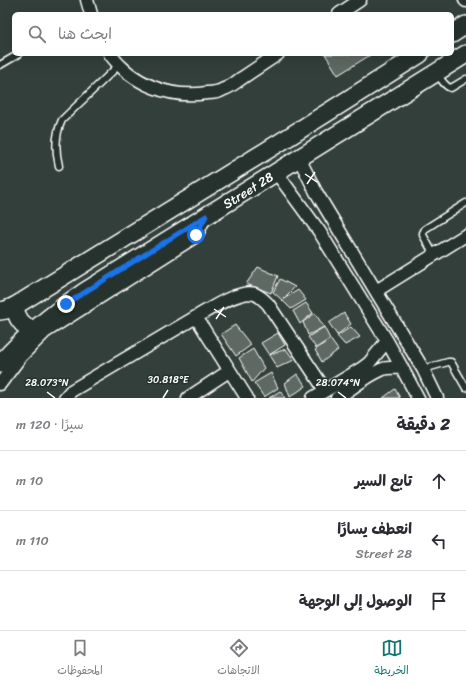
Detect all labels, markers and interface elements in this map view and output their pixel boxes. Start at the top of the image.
search box [12,12,454,56]
text: ابحث هنا [58,21,112,47]
icon: search [26,23,48,45]
street label: Street 28 [218,165,278,215]
route start [187,226,205,244]
route end [57,295,75,313]
text: 30.818°E [147,371,190,389]
text: 28.073°N [25,374,69,392]
text: 28.074°N [316,374,360,392]
text: 2 دقيقة [397,409,450,439]
text: سيرًا · 120 m [16,413,84,436]
text: تابع السير [355,468,412,494]
text: 10 m [16,469,43,492]
icon: ahead [428,470,450,492]
text: انعطف يسارًا [337,516,412,542]
text: 110 m [16,529,49,552]
icon: left [428,530,450,552]
text: Street 28 [356,542,412,565]
text: الوصول إلى الوجهة [299,588,412,614]
icon: arrive [428,590,450,612]
tab: المحفوظات [57,637,103,680]
tab: الاتجاهات [217,637,260,680]
tab: الخريطة [374,637,409,680]

